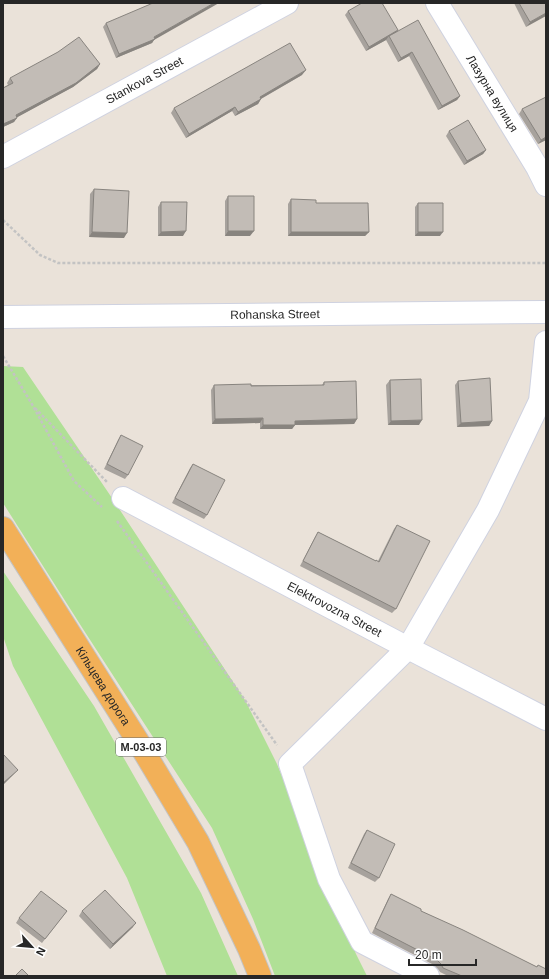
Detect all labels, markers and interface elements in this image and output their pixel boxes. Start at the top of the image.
street label: Лазурна вулиця [463,52,521,135]
street label: Stankova Street [104,53,186,107]
street label: Rohanska Street [230,307,320,322]
street label: Elektrovozna Street [285,579,385,640]
street label: Кільцева дорога [73,644,133,728]
road number: М-03-03 [116,738,166,756]
north arrow [12,927,52,967]
scale bar [409,941,476,967]
text: N [34,945,48,958]
text: 20 m [415,948,442,962]

